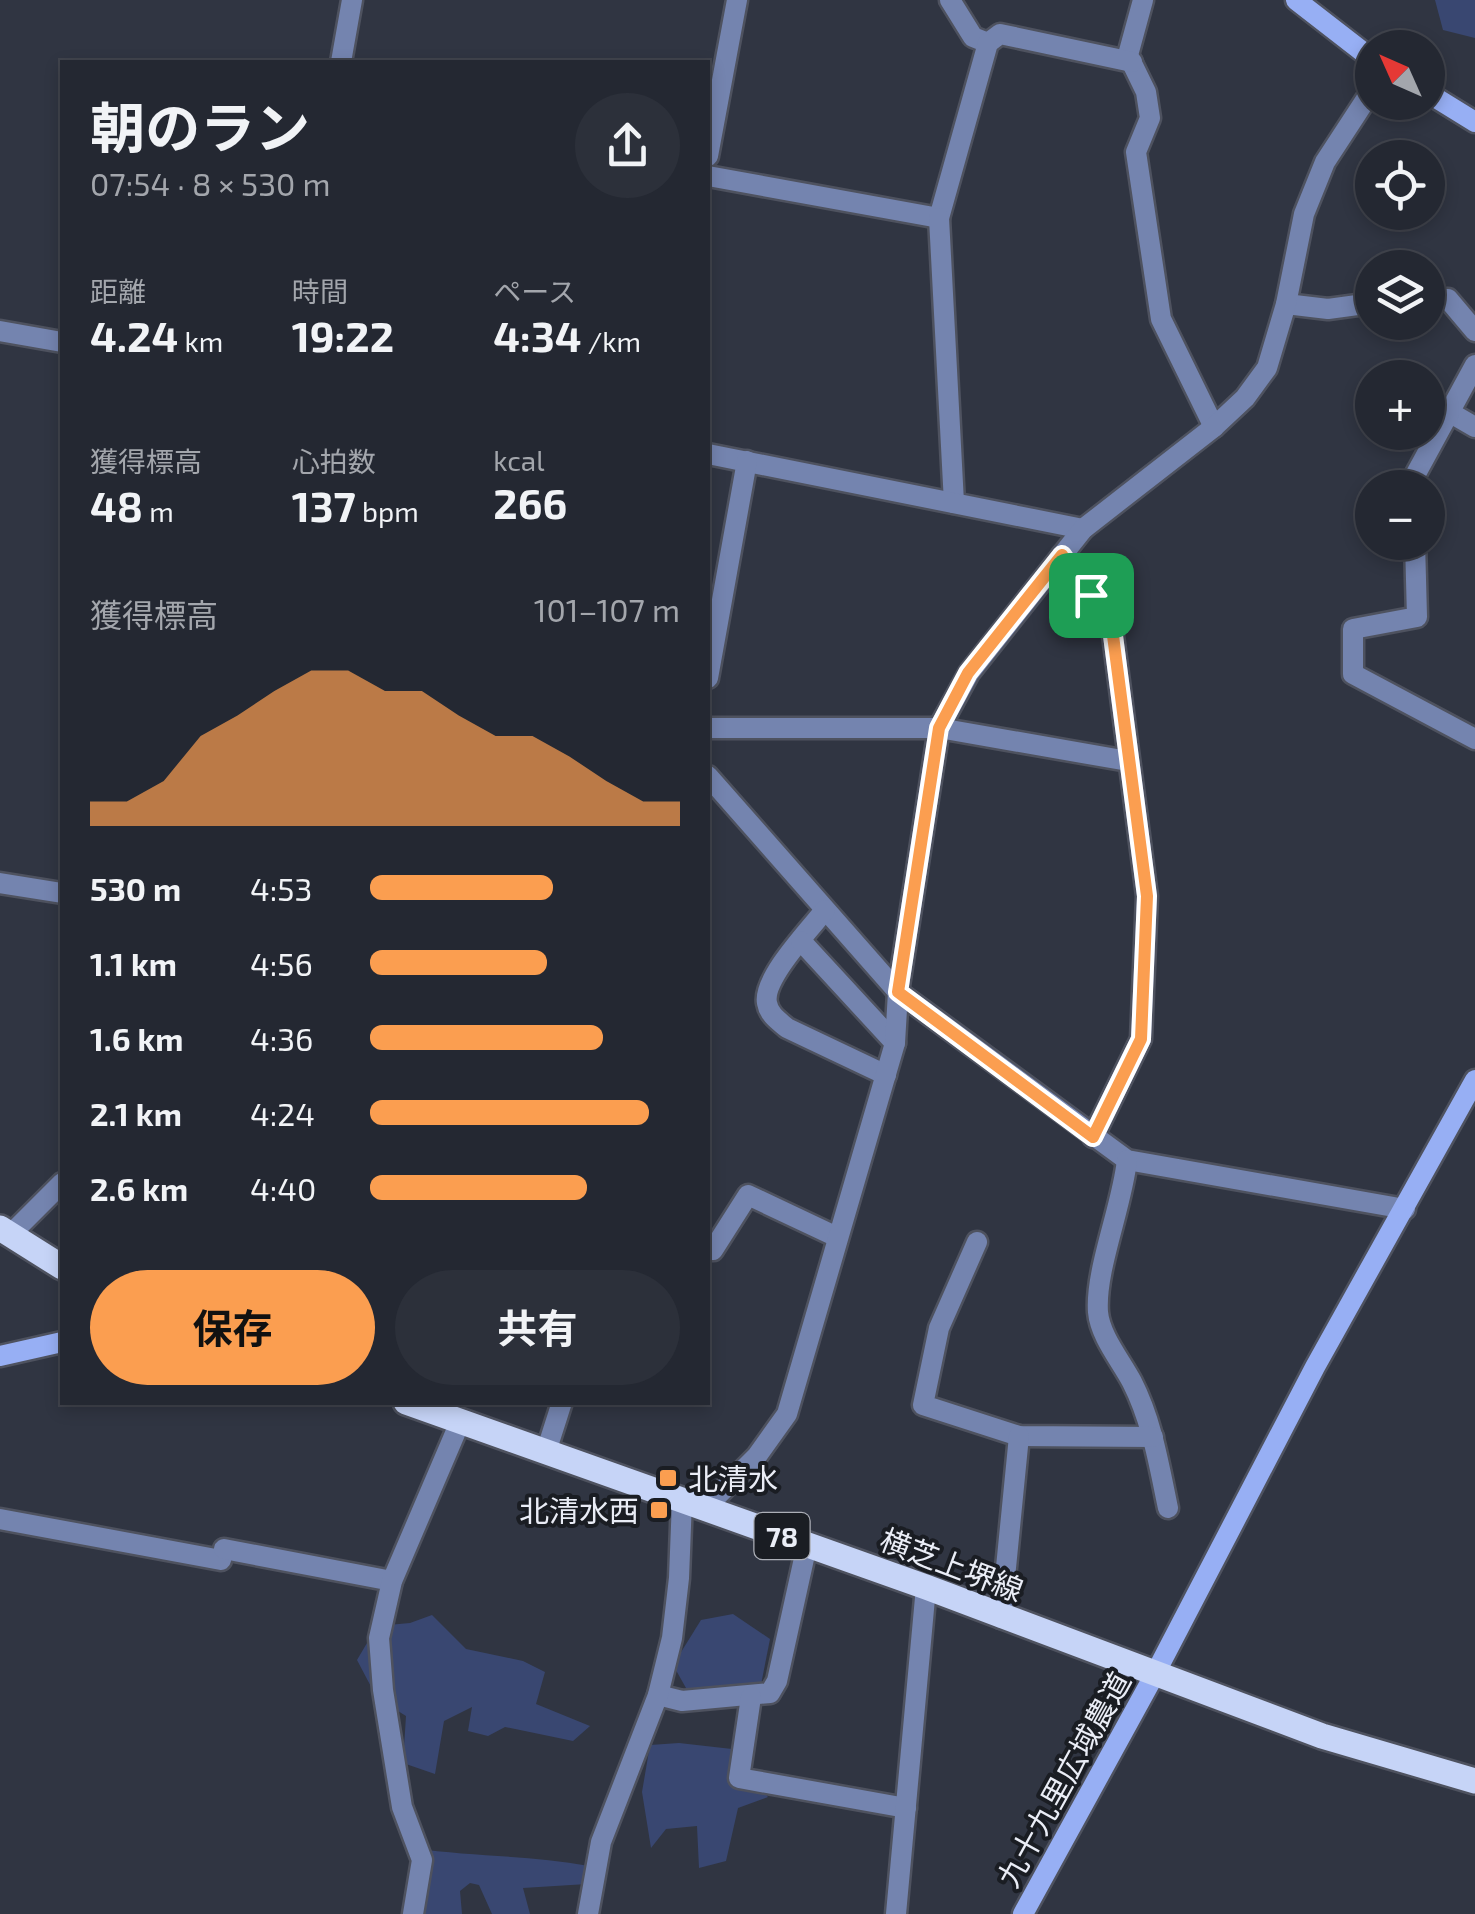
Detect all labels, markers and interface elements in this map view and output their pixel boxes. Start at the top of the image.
north arrow [1355,30,1445,120]
map controls [1355,30,1445,560]
text: 朝のラン [90,93,310,159]
button: share [575,93,680,198]
button: locate [1355,140,1445,230]
text: 07:54 · 8 × 530 m [90,164,330,202]
button: layers [1355,250,1445,340]
text: 距離 [90,274,146,308]
text: 時間 [292,274,348,308]
text: ペース [493,274,576,308]
text: 4.24 [90,310,178,360]
text: 19:22 [292,310,394,360]
text: 4:34 [493,310,581,360]
text: km [178,324,223,358]
text: /km [581,324,641,358]
button: + [1355,360,1445,450]
text: kcal [493,443,545,477]
text: 獲得標高 [90,444,202,478]
text: 心拍数 [292,444,376,478]
button: − [1355,470,1445,560]
text: 266 [493,477,567,527]
text: 48 [90,480,143,530]
text: 137 [292,480,356,530]
text: m [143,494,174,528]
text: bpm [356,494,419,528]
pin [1049,553,1134,638]
icon: arrive [1064,568,1119,623]
text: 101–107 m [534,590,680,628]
text: 獲得標高 [90,595,218,633]
text: 530 m [90,869,181,907]
text: 4:53 [250,869,312,907]
text: 1.1 km [90,944,177,982]
text: 4:56 [250,944,313,982]
text: 1.6 km [90,1019,184,1057]
text: 4:36 [250,1019,313,1057]
text: 2.1 km [90,1094,182,1132]
text: 4:24 [250,1094,315,1132]
text: 2.6 km [90,1169,188,1207]
text: 4:40 [250,1169,316,1207]
button: 保存 [90,1270,375,1385]
button: 共有 [395,1270,680,1385]
place label: 北清水 [688,1460,778,1496]
marker: 北清水 [657,1467,679,1489]
place label: 北清水西 [519,1492,639,1528]
marker: 北清水西 [648,1499,670,1521]
road number: 78 [754,1513,810,1559]
street label: 横芝上堺線 [876,1520,1028,1608]
street label: 九十九里広域農道 [989,1665,1137,1893]

